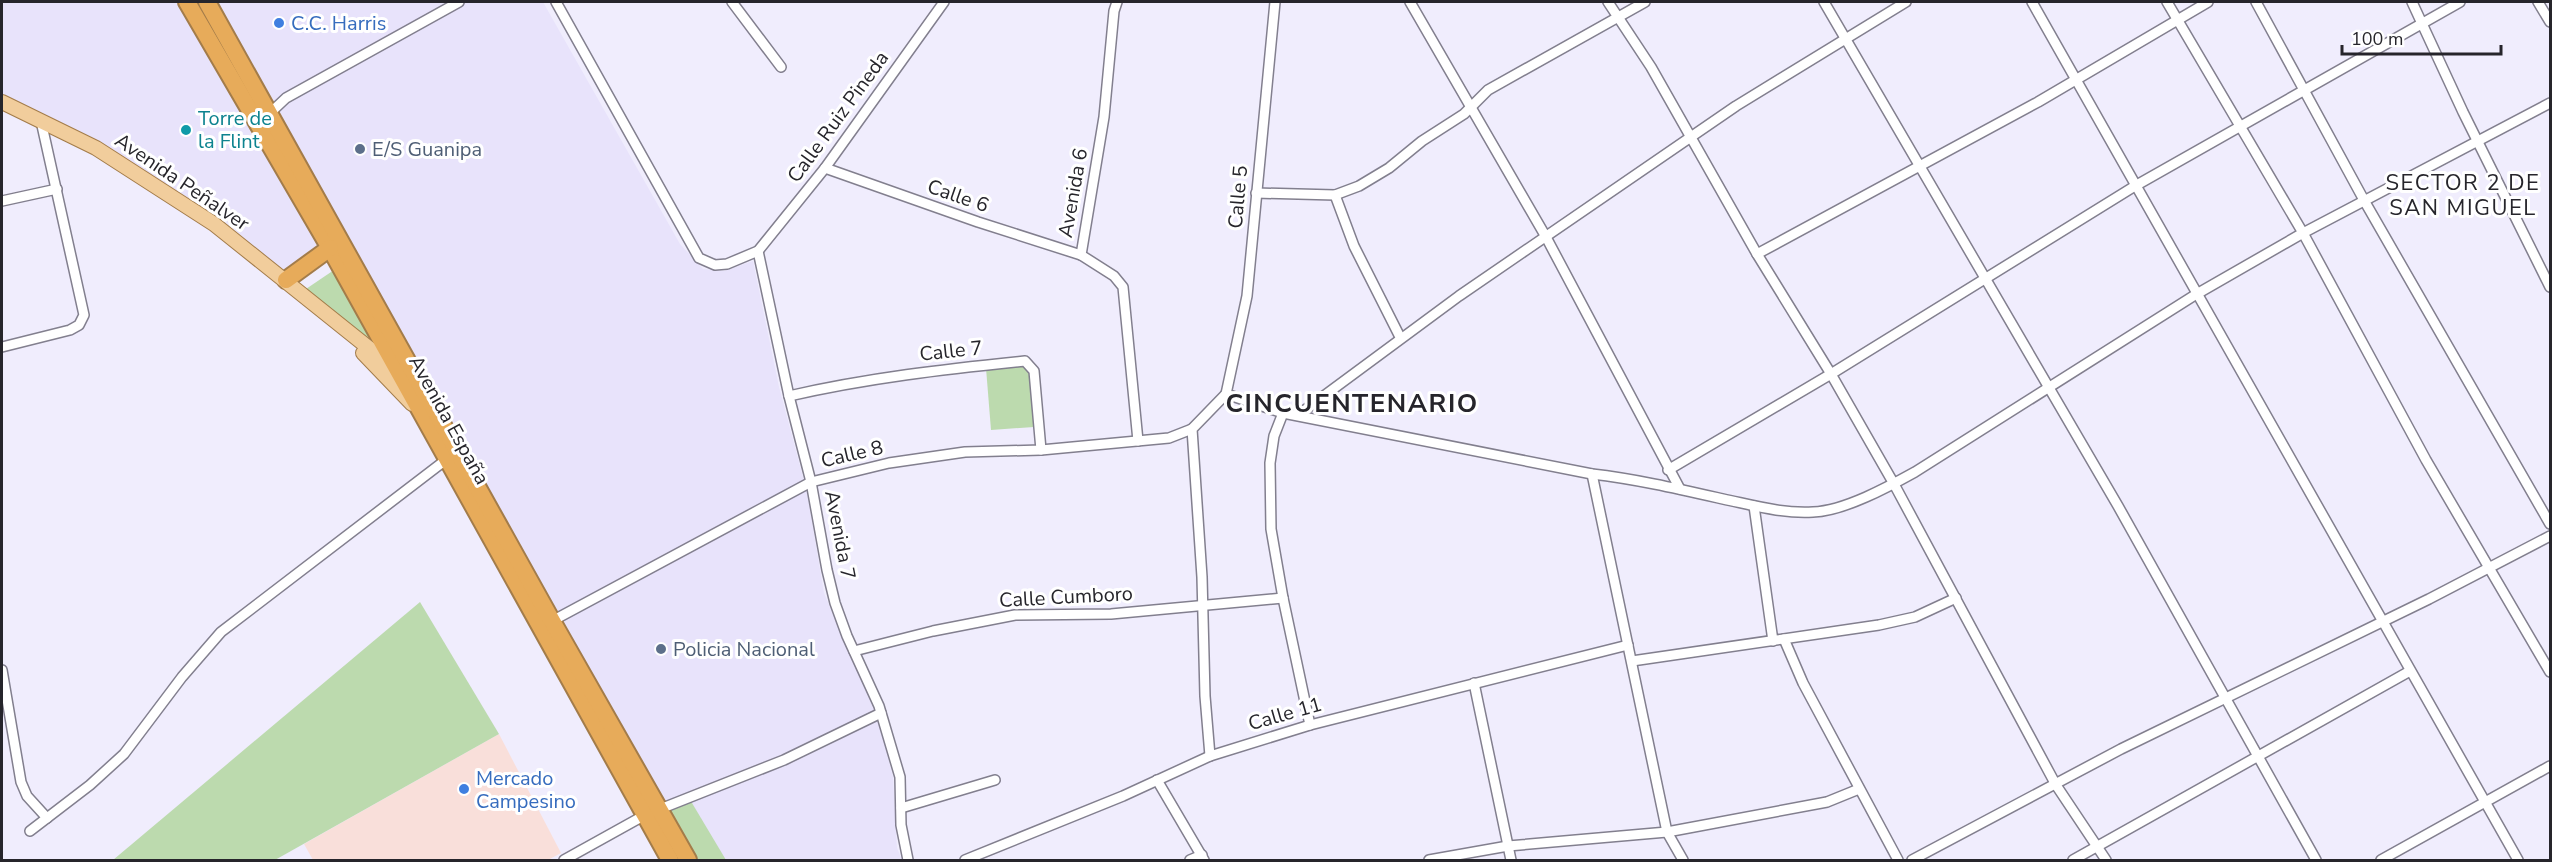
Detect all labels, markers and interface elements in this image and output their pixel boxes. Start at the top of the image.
place label: C.C. Harris [291,10,386,37]
marker: C.C. Harris [272,16,286,30]
scale bar [2342,18,2501,56]
text: 100 m [2351,27,2403,51]
street label: Calle Ruiz Pineda [781,46,895,188]
place label: Torre de la Flint [198,105,272,155]
marker: Torre de la Flint [179,123,193,137]
street label: Avenida Peñalver [109,127,255,237]
place label: E/S Guanipa [372,136,482,163]
marker: E/S Guanipa [353,142,367,156]
street label: Avenida 6 [1052,146,1094,240]
street label: Calle 5 [1222,164,1254,230]
district label: SECTOR 2 DE SAN MIGUEL [2386,168,2540,223]
street label: Calle 6 [924,173,992,219]
street label: Calle 7 [918,334,984,368]
street label: Avenida España [402,351,496,489]
district label: CINCUENTENARIO [1225,386,1479,421]
street label: Calle 8 [818,434,886,474]
street label: Avenida 7 [818,488,862,582]
street label: Calle Cumboro [999,580,1133,614]
place label: Policia Nacional [673,636,815,663]
marker: Policia Nacional [654,642,668,656]
street label: Calle 11 [1245,691,1325,737]
place label: Mercado Campesino [476,765,576,815]
marker: Mercado Campesino [457,782,471,796]

